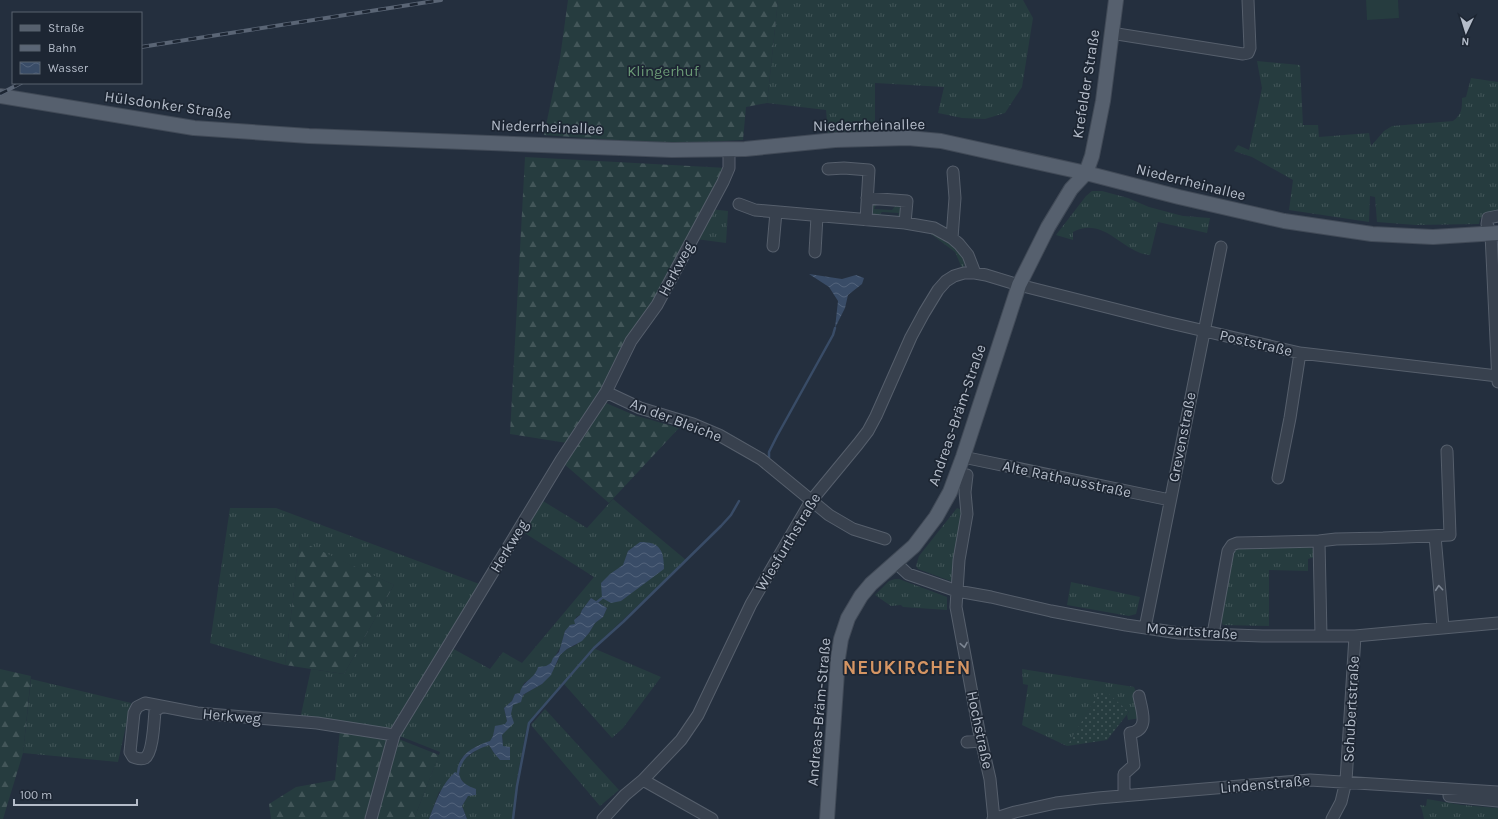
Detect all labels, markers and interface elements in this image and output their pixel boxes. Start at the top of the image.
legend [12,12,142,84]
north arrow [1446,12,1486,52]
text: Straße [48,21,84,35]
street label: Krefelder Straße [1068,28,1104,140]
text: N [1461,35,1470,48]
text: Bahn [48,41,77,55]
text: Wasser [48,61,89,75]
park label: Klingerhuf [627,62,700,80]
street label: Hülsdonker Straße [103,87,233,123]
street label: Niederrheinallee [813,115,925,135]
street label: Niederrheinallee [491,116,603,138]
street label: Niederrheinallee [1134,160,1248,204]
street label: Herkweg [654,238,698,299]
street label: Poststraße [1218,326,1294,360]
street label: Andreas-Bräm-Straße [924,342,990,488]
street label: Grevenstraße [1164,391,1200,483]
street label: An der Bleiche [627,394,725,446]
street label: Alte Rathausstraße [1001,457,1133,501]
street label: Wiesfurthstraße [752,490,824,594]
street label: Herkweg [486,516,532,576]
one-way arrow [1435,585,1444,591]
street label: Mozartstraße [1146,619,1238,643]
street label: Andreas-Bräm-Straße [804,637,834,787]
one-way arrow [959,642,967,648]
street label: Schubertstraße [1339,655,1363,763]
district label: NEUKIRCHEN [843,657,971,679]
street label: Hochstraße [963,689,997,771]
street label: Herkweg [202,704,263,728]
street label: Lindenstraße [1219,771,1311,797]
scale bar [14,781,137,807]
text: 100 m [20,788,52,802]

